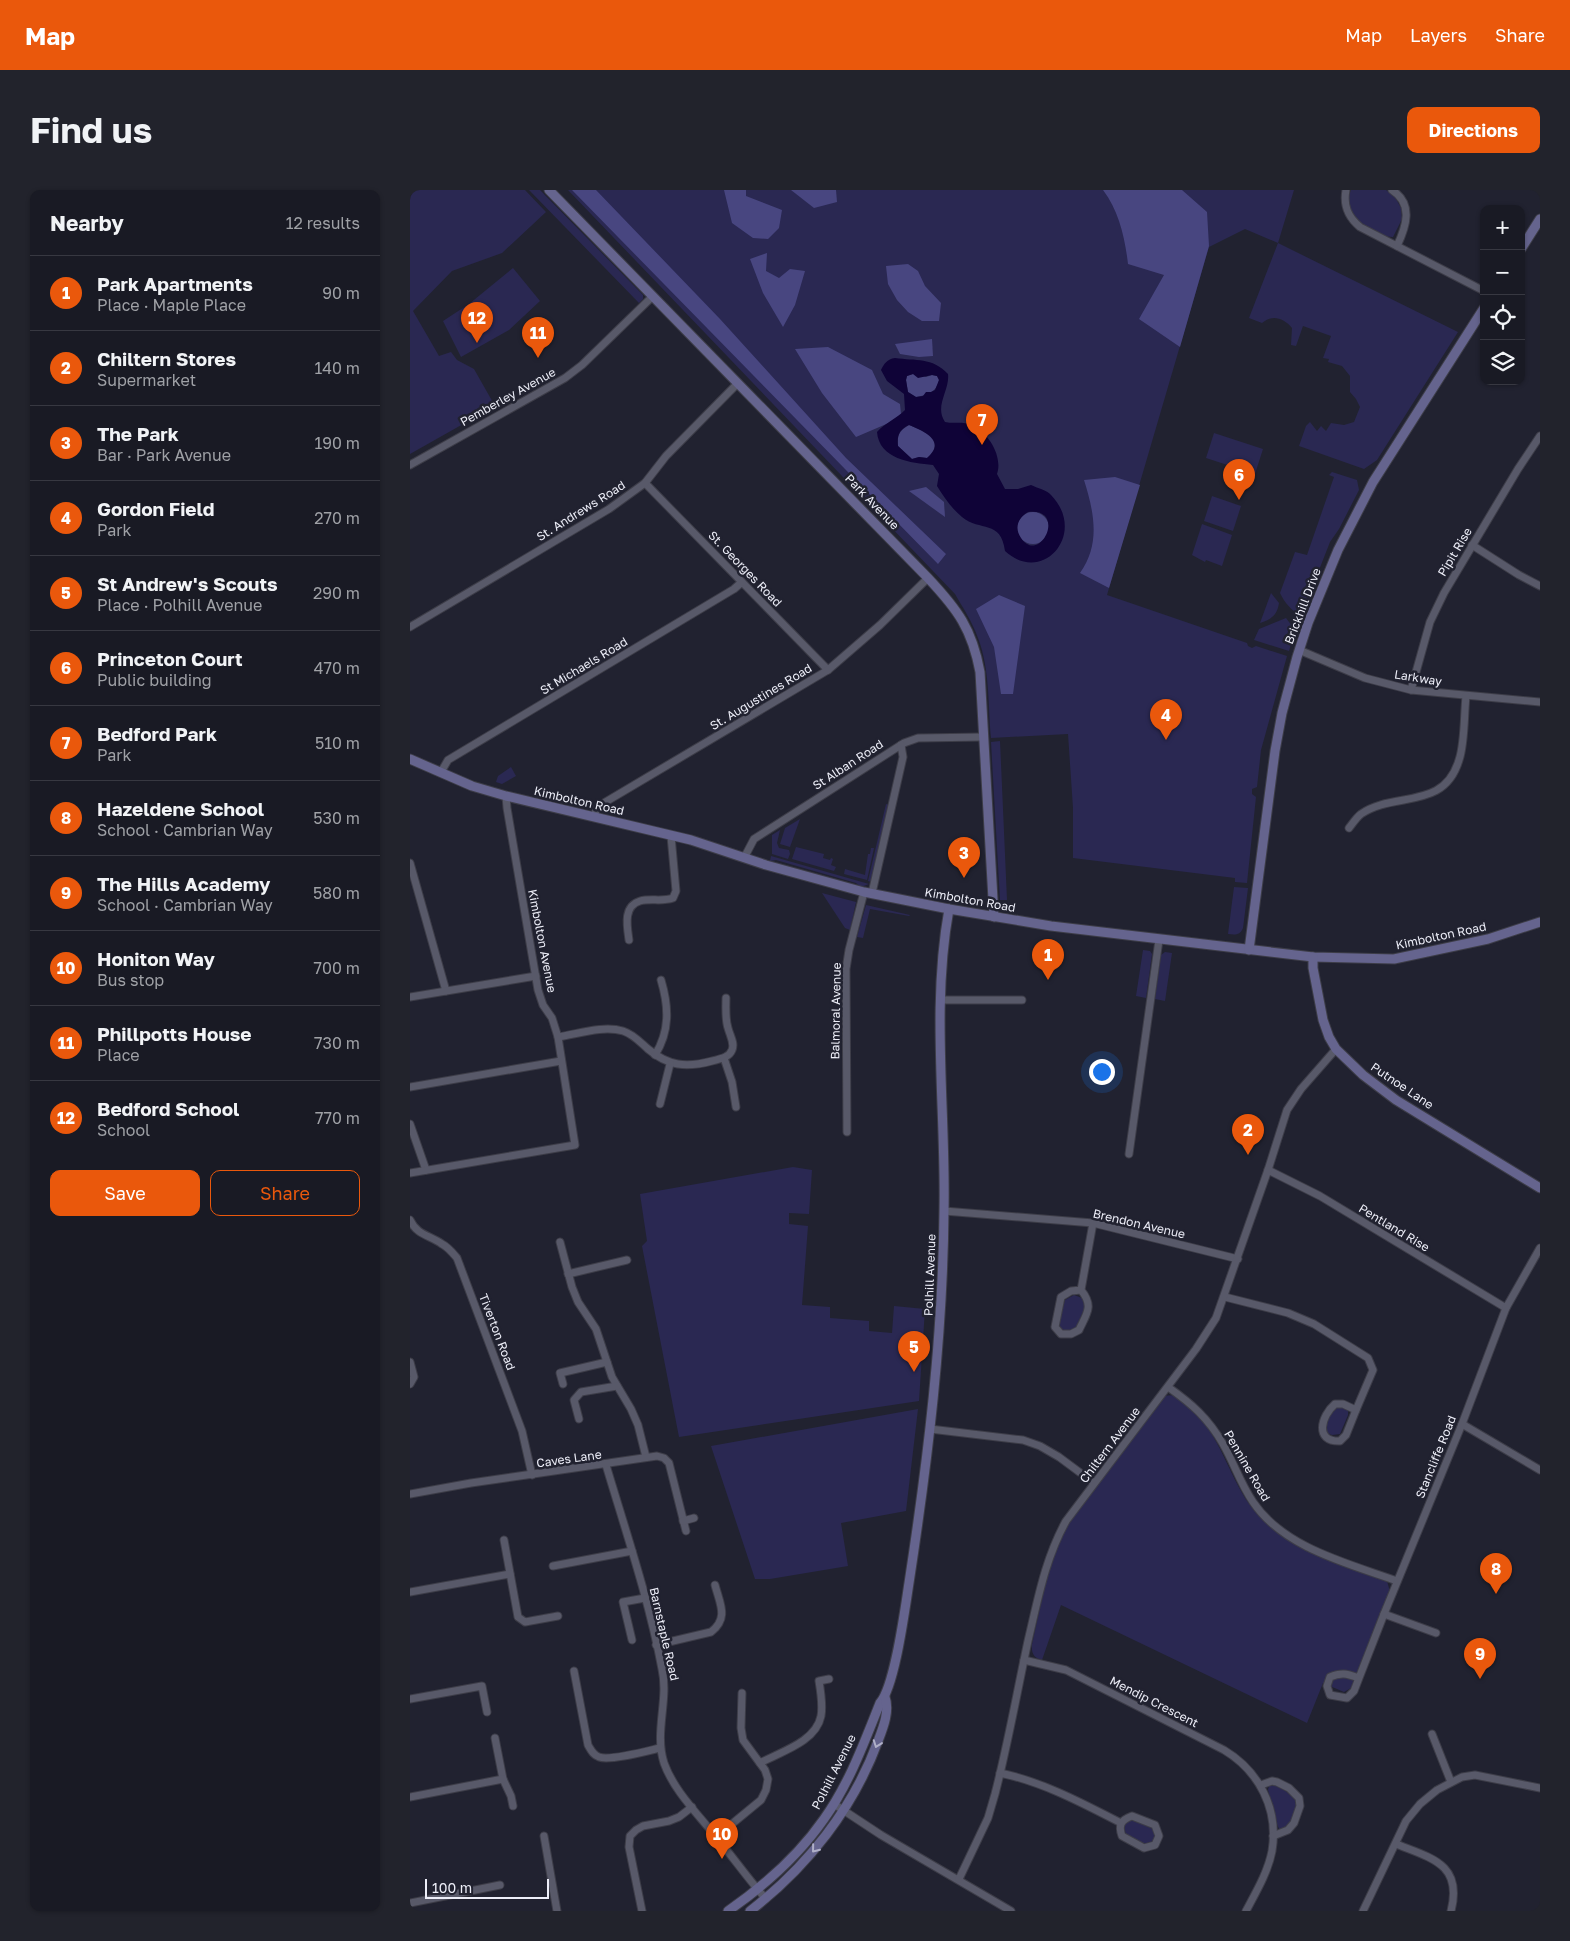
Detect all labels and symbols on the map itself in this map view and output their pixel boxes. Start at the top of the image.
pin: 12 [461,302,493,343]
pin: 11 [522,317,554,358]
street label: Pemberley Avenue [457,364,558,429]
pin: 7 [966,404,998,445]
pin: 6 [1223,459,1255,500]
street label: Park Avenue [842,471,903,533]
street label: St. Andrews Road [534,477,628,544]
street label: Pipit Rise [1434,525,1475,579]
street label: St. Georges Road [705,528,785,610]
street label: Brickhill Drive [1281,566,1324,646]
street label: St Michaels Road [537,634,630,698]
street label: St. Augustines Road [707,660,814,733]
street label: Larkway [1393,666,1443,689]
pin: 4 [1150,699,1182,740]
street label: St Alban Road [810,736,886,793]
street label: Kimbolton Road [533,783,626,818]
pin: 3 [948,837,980,878]
street label: Kimbolton Road [923,884,1017,915]
street label: Kimbolton Avenue [525,888,560,994]
street label: Kimbolton Road [1394,919,1487,952]
pin: 1 [1032,939,1064,980]
street label: Balmoral Avenue [827,962,844,1060]
your location [1089,1059,1115,1085]
street label: Putnoe Lane [1368,1059,1437,1112]
pin: 2 [1232,1114,1264,1155]
street label: Pentland Rise [1356,1201,1432,1255]
street label: Brendon Avenue [1092,1206,1187,1241]
street label: Polhill Avenue [921,1234,938,1316]
street label: Tiverton Road [476,1291,519,1372]
pin: 5 [898,1331,930,1372]
street label: Chiltern Avenue [1076,1404,1143,1486]
street label: Stancliffe Road [1412,1413,1459,1500]
street label: Pennine Road [1221,1428,1274,1504]
street label: Caves Lane [535,1447,602,1470]
pin: 8 [1480,1553,1512,1594]
street label: Barnstaple Road [646,1586,683,1682]
pin: 9 [1464,1638,1496,1679]
street label: Mendip Crescent [1107,1673,1201,1730]
street label: Polhill Avenue [808,1732,859,1812]
one-way arrow [873,1739,883,1747]
pin: 10 [706,1818,738,1859]
one-way arrow [812,1843,820,1852]
scale bar [425,1876,549,1899]

